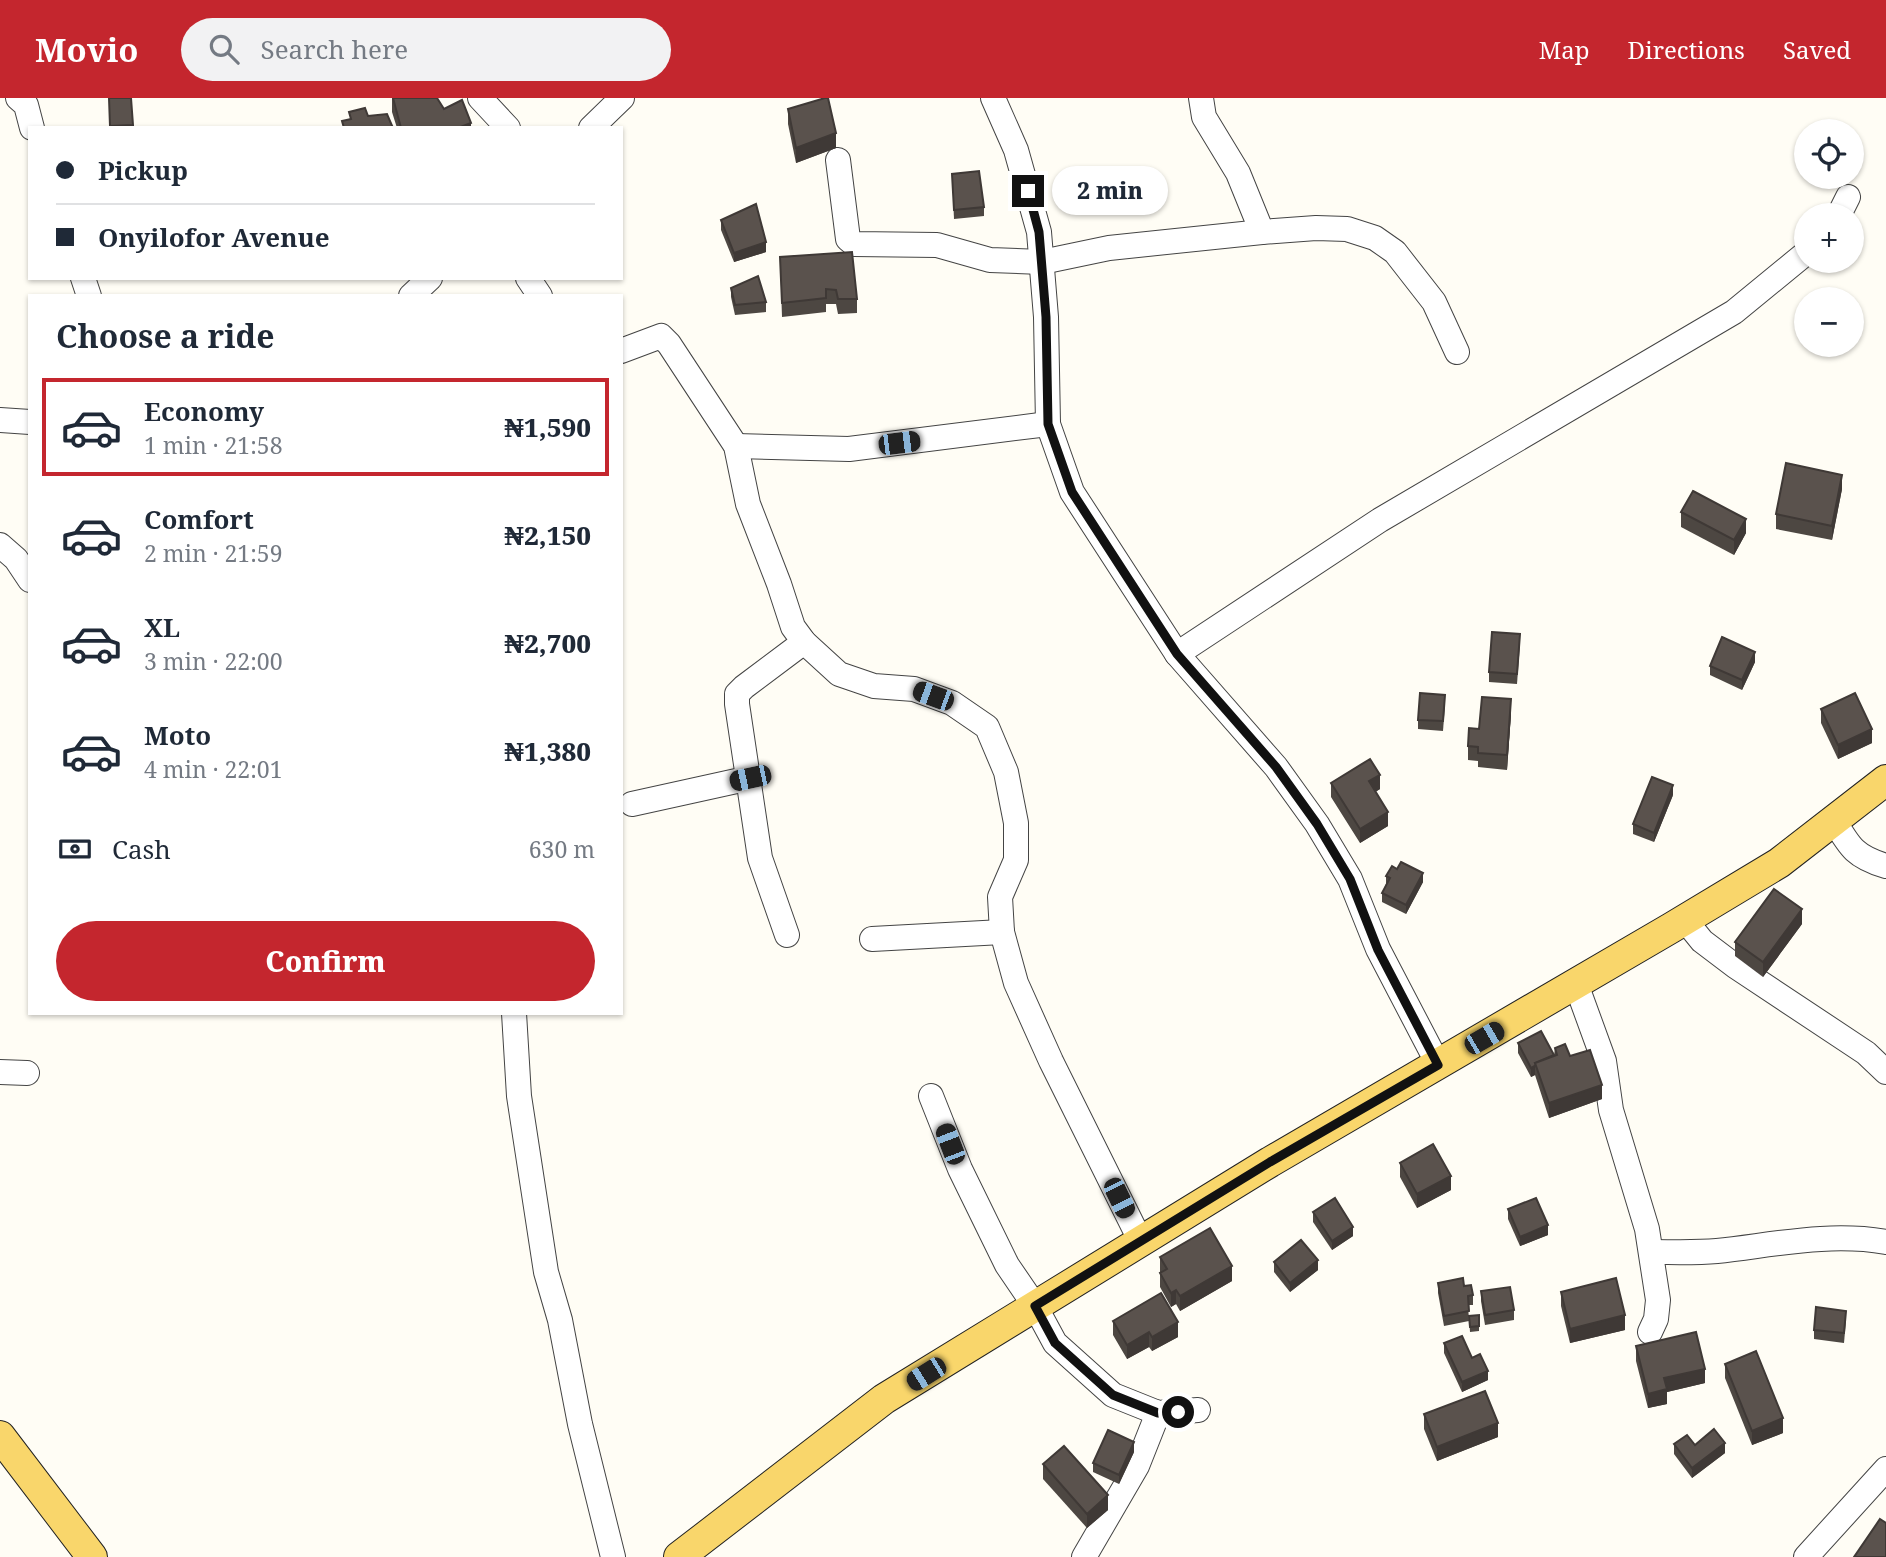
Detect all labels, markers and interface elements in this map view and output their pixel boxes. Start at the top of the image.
search box [181,18,671,81]
text: Movio [35,27,139,72]
icon: search [205,30,243,68]
text: Search here [261,31,408,67]
text: Map [1539,33,1590,66]
text: Directions [1628,33,1745,66]
text: Saved [1783,33,1851,66]
map controls [1794,119,1864,357]
button: locate [1794,119,1864,189]
text: Pickup [98,152,188,188]
callout: 2 min [1052,166,1168,216]
text: 2 min [1077,174,1143,206]
route end [1012,175,1044,207]
button: + [1794,203,1864,273]
text: Onyilofor Avenue [98,219,330,255]
button: − [1794,287,1864,357]
text: Choose a ride [56,314,275,357]
text: Economy [144,393,264,429]
icon: car [60,396,123,459]
text: ₦1,590 [504,409,591,445]
text: 1 min · 21:58 [144,429,282,461]
car [877,430,922,456]
text: Comfort [144,501,254,537]
icon: car [60,504,123,567]
text: ₦2,150 [504,517,591,553]
text: 2 min · 21:59 [144,537,282,569]
text: XL [144,609,180,645]
icon: car [60,612,123,675]
text: ₦2,700 [504,625,591,661]
text: 3 min · 22:00 [144,645,282,677]
car [910,679,957,713]
text: Moto [144,717,211,753]
icon: car [60,720,123,783]
text: ₦1,380 [504,733,591,769]
text: 4 min · 22:01 [144,753,282,785]
car [728,763,773,793]
icon: cash [56,830,94,868]
text: Cash [112,831,171,867]
text: 630 m [529,833,595,865]
button: Confirm [56,921,595,1001]
car [1461,1018,1508,1058]
car [933,1121,968,1167]
car [1101,1175,1138,1221]
car [903,1354,950,1394]
route start [1162,1396,1194,1428]

